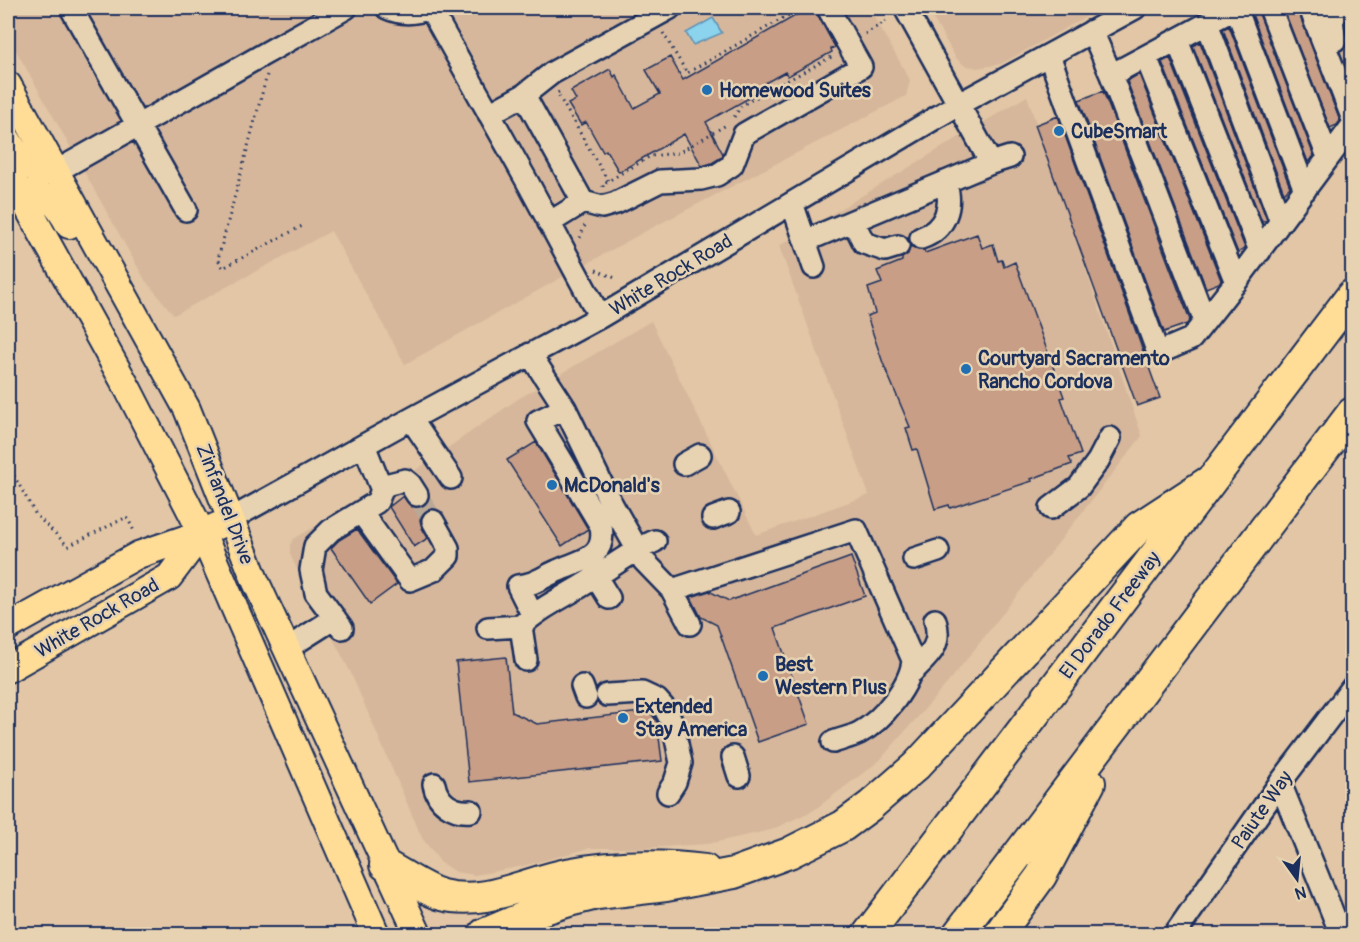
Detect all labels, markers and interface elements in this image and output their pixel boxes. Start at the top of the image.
place label: Homewood Suites [719,78,871,103]
marker: Homewood Suites [700,83,714,97]
place label: CubeSmart [1071,119,1168,144]
marker: CubeSmart [1052,124,1066,138]
street label: White Rock Road [605,228,737,322]
place label: Courtyard Sacramento Rancho Cordova [978,346,1170,394]
marker: Courtyard Sacramento Rancho Cordova [959,362,973,376]
street label: Zinfandel Drive [191,440,260,568]
place label: McDonald's [564,473,660,498]
marker: McDonald's [545,478,559,492]
street label: El Dorado Freeway [1054,546,1166,684]
street label: White Rock Road [31,572,163,664]
place label: Best Western Plus [775,652,886,700]
marker: Best Western Plus [756,669,770,683]
place label: Extended Stay America [635,694,747,742]
marker: Extended Stay America [616,711,630,725]
street label: Paiute Way [1226,765,1298,854]
north arrow [1267,849,1327,909]
text: N [1293,881,1308,904]

